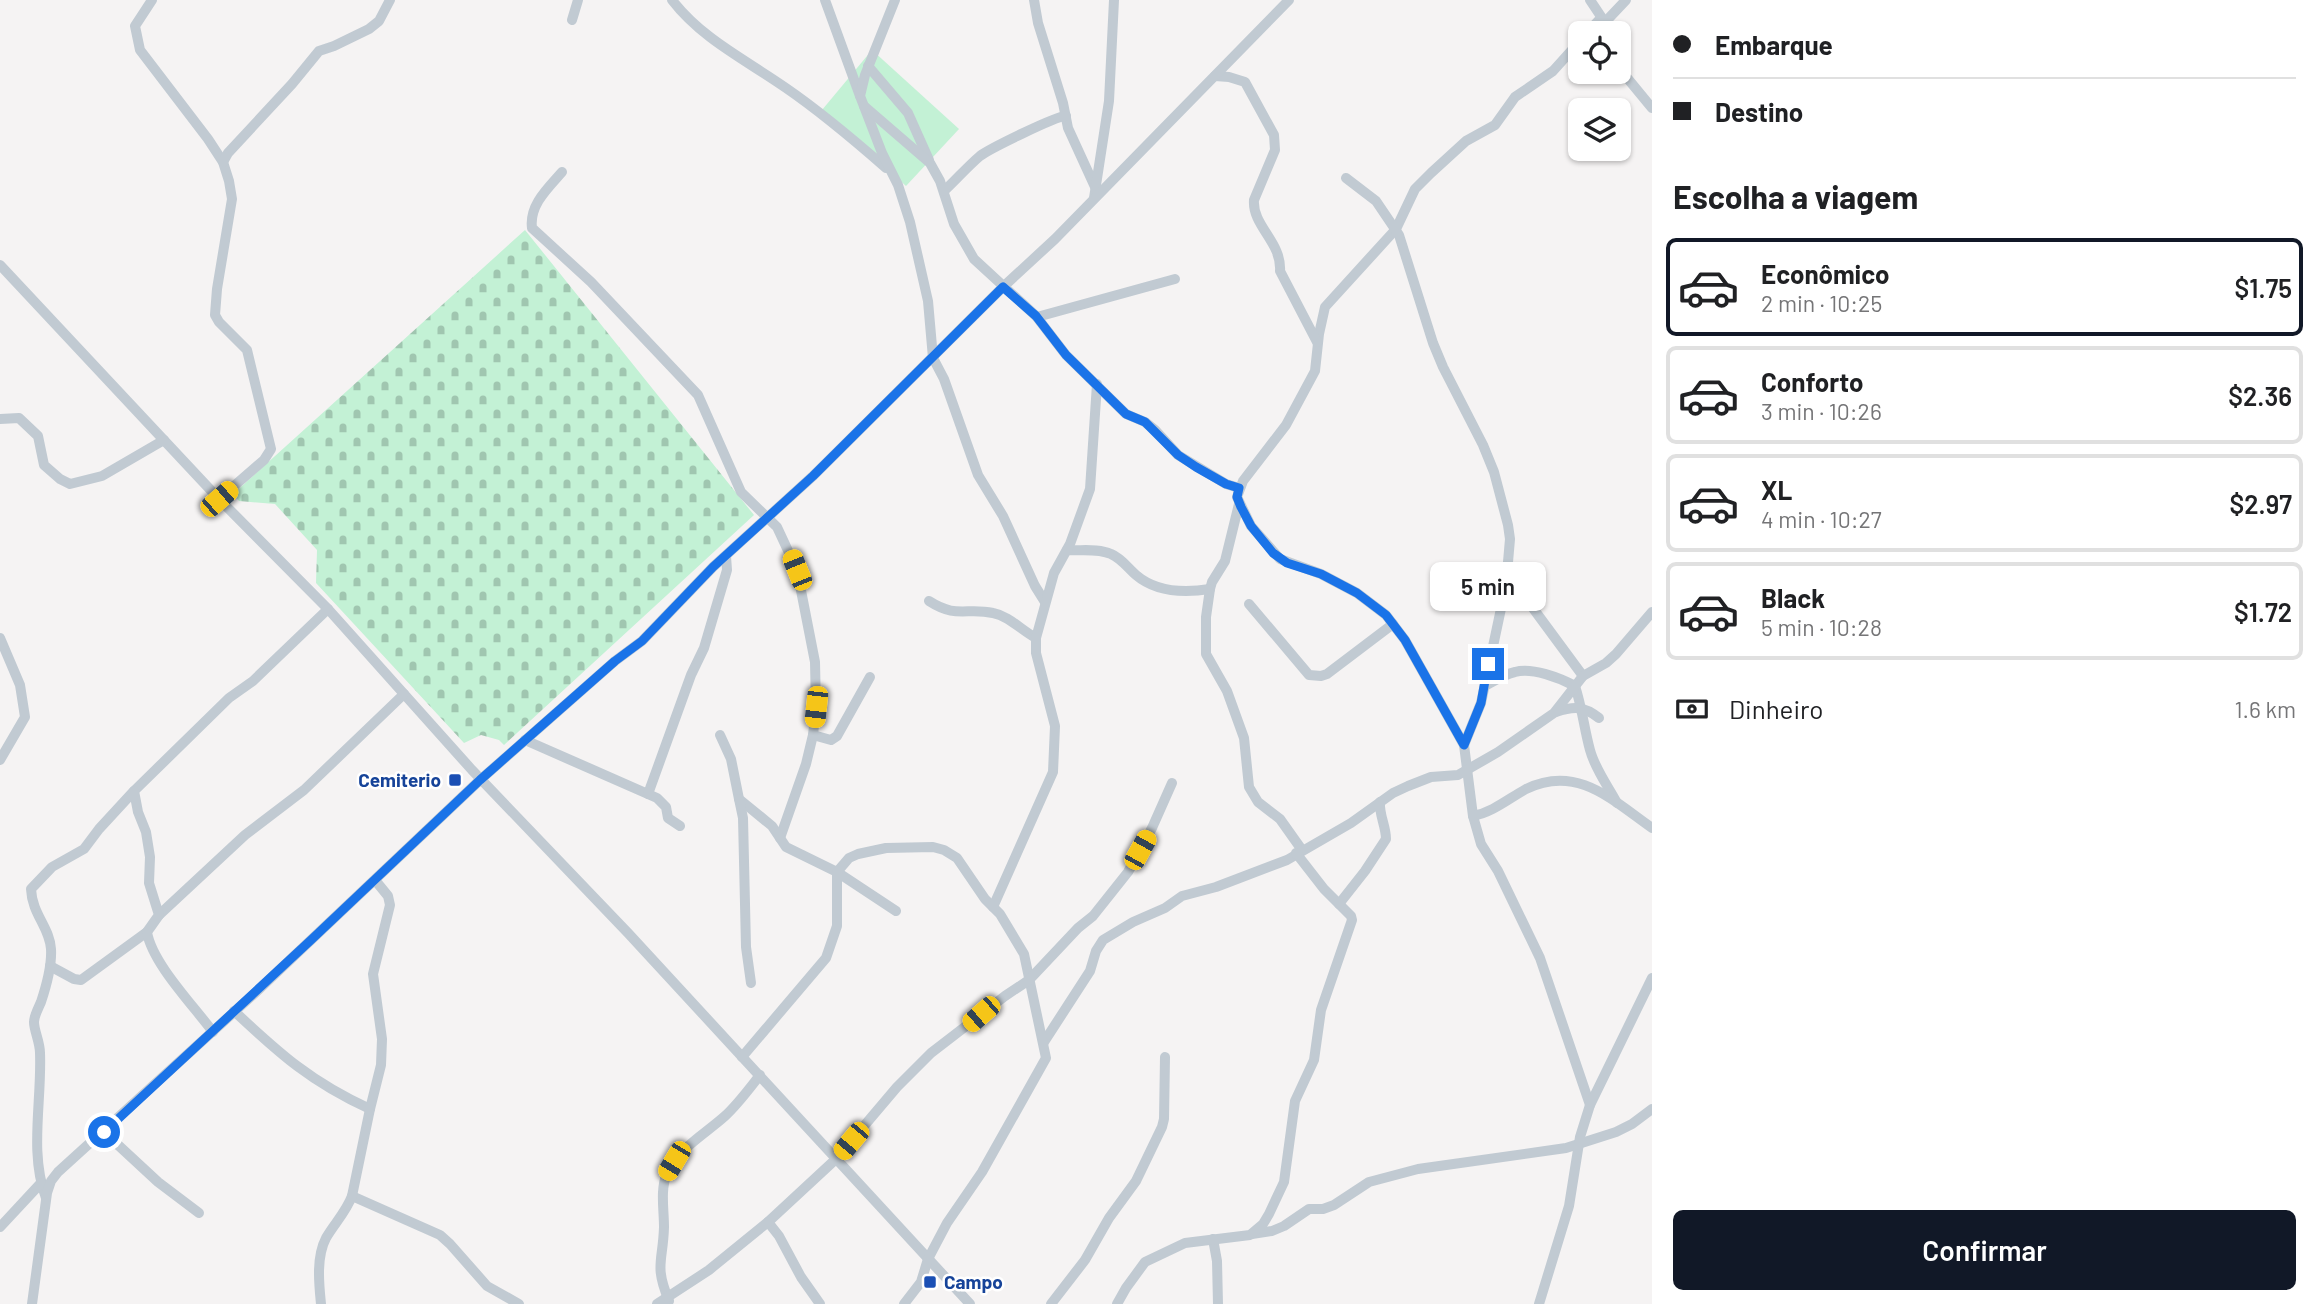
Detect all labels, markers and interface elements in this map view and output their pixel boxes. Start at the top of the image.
map controls [1568,21,1631,161]
button: locate [1568,21,1631,84]
text: Embarque [1715,29,1833,60]
text: Destino [1715,96,1803,127]
button: layers [1568,98,1631,161]
text: Escolha a viagem [1673,177,1918,215]
icon: car [1677,256,1740,319]
text: Econômico [1761,258,1890,289]
text: $1.75 [2235,272,2292,303]
text: 2 min · 10:25 [1761,289,1882,317]
icon: car [1677,364,1740,427]
text: Conforto [1761,366,1864,397]
text: $2.36 [2228,380,2292,411]
text: 3 min · 10:26 [1761,397,1882,425]
icon: car [1677,472,1740,535]
text: XL [1761,474,1792,505]
car [197,477,242,521]
text: $2.97 [2229,488,2292,519]
text: 4 min · 10:27 [1761,505,1882,533]
car [780,547,815,593]
callout: 5 min [1430,562,1546,612]
text: 5 min [1461,572,1515,600]
icon: car [1677,580,1740,643]
text: Black [1761,582,1825,613]
text: $1.72 [2234,596,2292,627]
text: 5 min · 10:28 [1761,613,1882,641]
route end [1472,648,1504,680]
car [804,685,829,729]
icon: cash [1673,690,1711,728]
text: Dinheiro [1729,693,1824,724]
text: 1.6 km [2235,695,2296,723]
place label: Cemiterio [358,768,441,791]
marker: Cemiterio [447,772,463,788]
car [1121,827,1160,873]
car [959,992,1004,1036]
route start [88,1116,120,1148]
car [830,1118,873,1164]
car [655,1138,694,1184]
button: Confirmar [1673,1210,2296,1290]
place label: Campo [944,1270,1003,1293]
marker: Campo [922,1274,938,1290]

